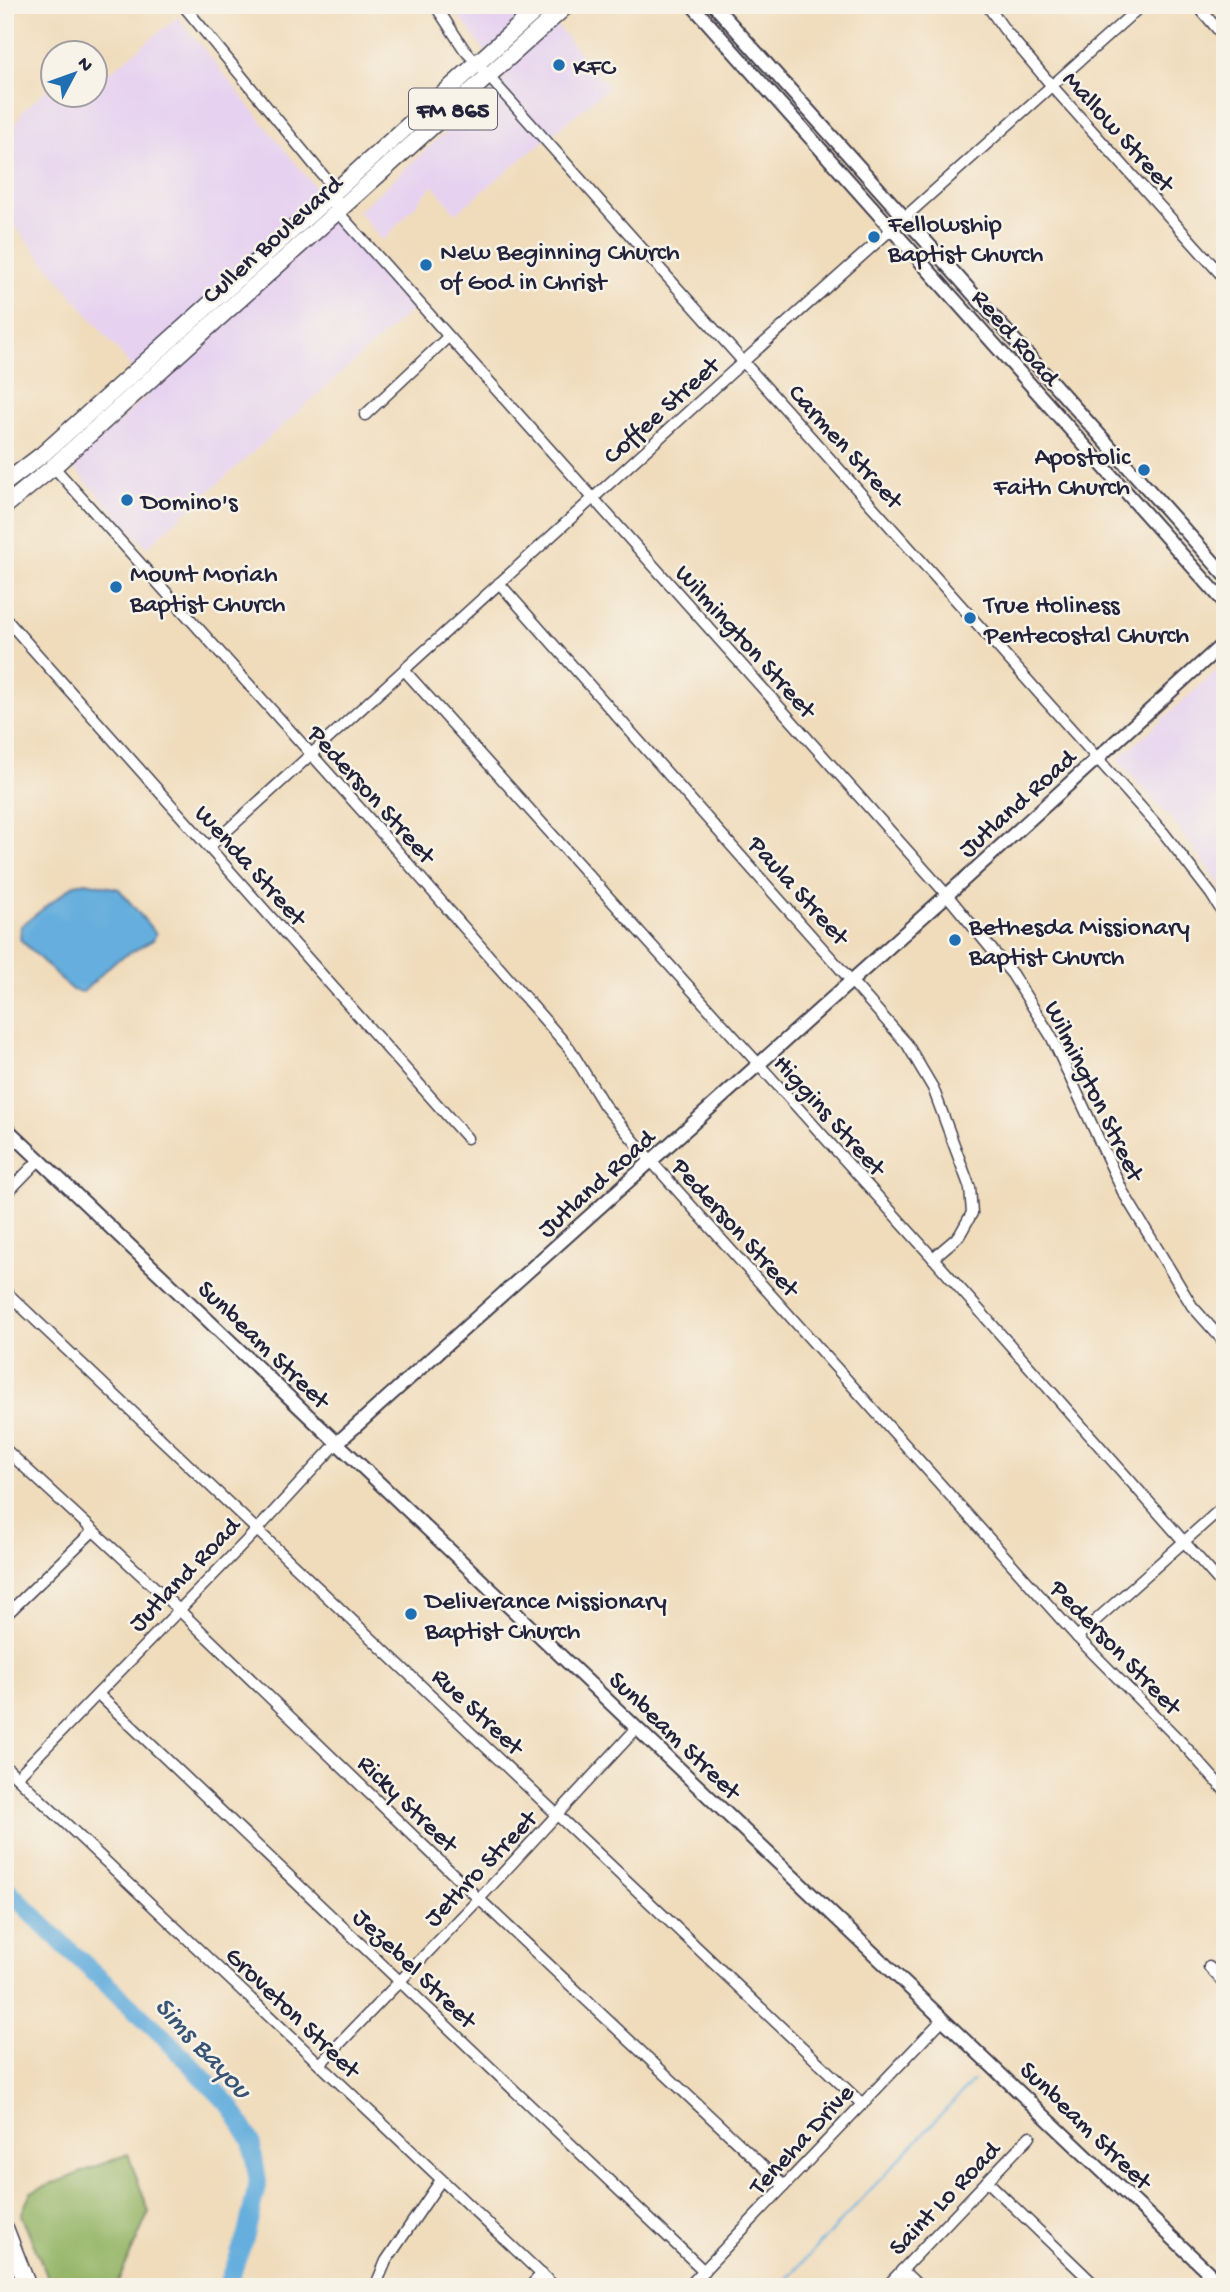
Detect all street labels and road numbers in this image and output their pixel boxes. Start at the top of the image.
street label: Mallow Street [1054,66,1181,202]
road number: FM 865 [409,88,497,130]
street label: Cullen Boulevard [197,169,352,312]
street label: Reed Road [963,284,1065,395]
street label: Coffee Street [598,350,729,473]
street label: Carmen Street [779,379,909,519]
street label: Wilmington Street [666,560,823,728]
street label: Pederson Street [298,719,442,874]
street label: Jutland Road [954,743,1085,866]
street label: Wenda Street [186,800,313,936]
street label: Paula Street [739,830,855,955]
street label: Wilmington Street [1035,997,1150,1189]
street label: Higgins Street [765,1050,892,1186]
street label: Jutland Road [533,1123,664,1246]
street label: Pederson Street [662,1152,806,1307]
street label: Sunbeam Street [189,1275,336,1419]
street label: Jutland Road [124,1511,250,1640]
street label: Pederson Street [1041,1574,1188,1725]
street label: Rue Street [423,1663,530,1765]
street label: Sunbeam Street [600,1666,747,1810]
street label: Ricky Street [349,1750,464,1862]
street label: Jethro Street [419,1804,547,1935]
street label: Jezebel Street [344,1903,483,2039]
street label: Groveton Street [217,1942,367,2088]
street label: Sunbeam Street [1011,2056,1158,2200]
street label: Teneha Drive [743,2079,863,2204]
street label: Saint Lo Road [884,2135,1010,2264]

